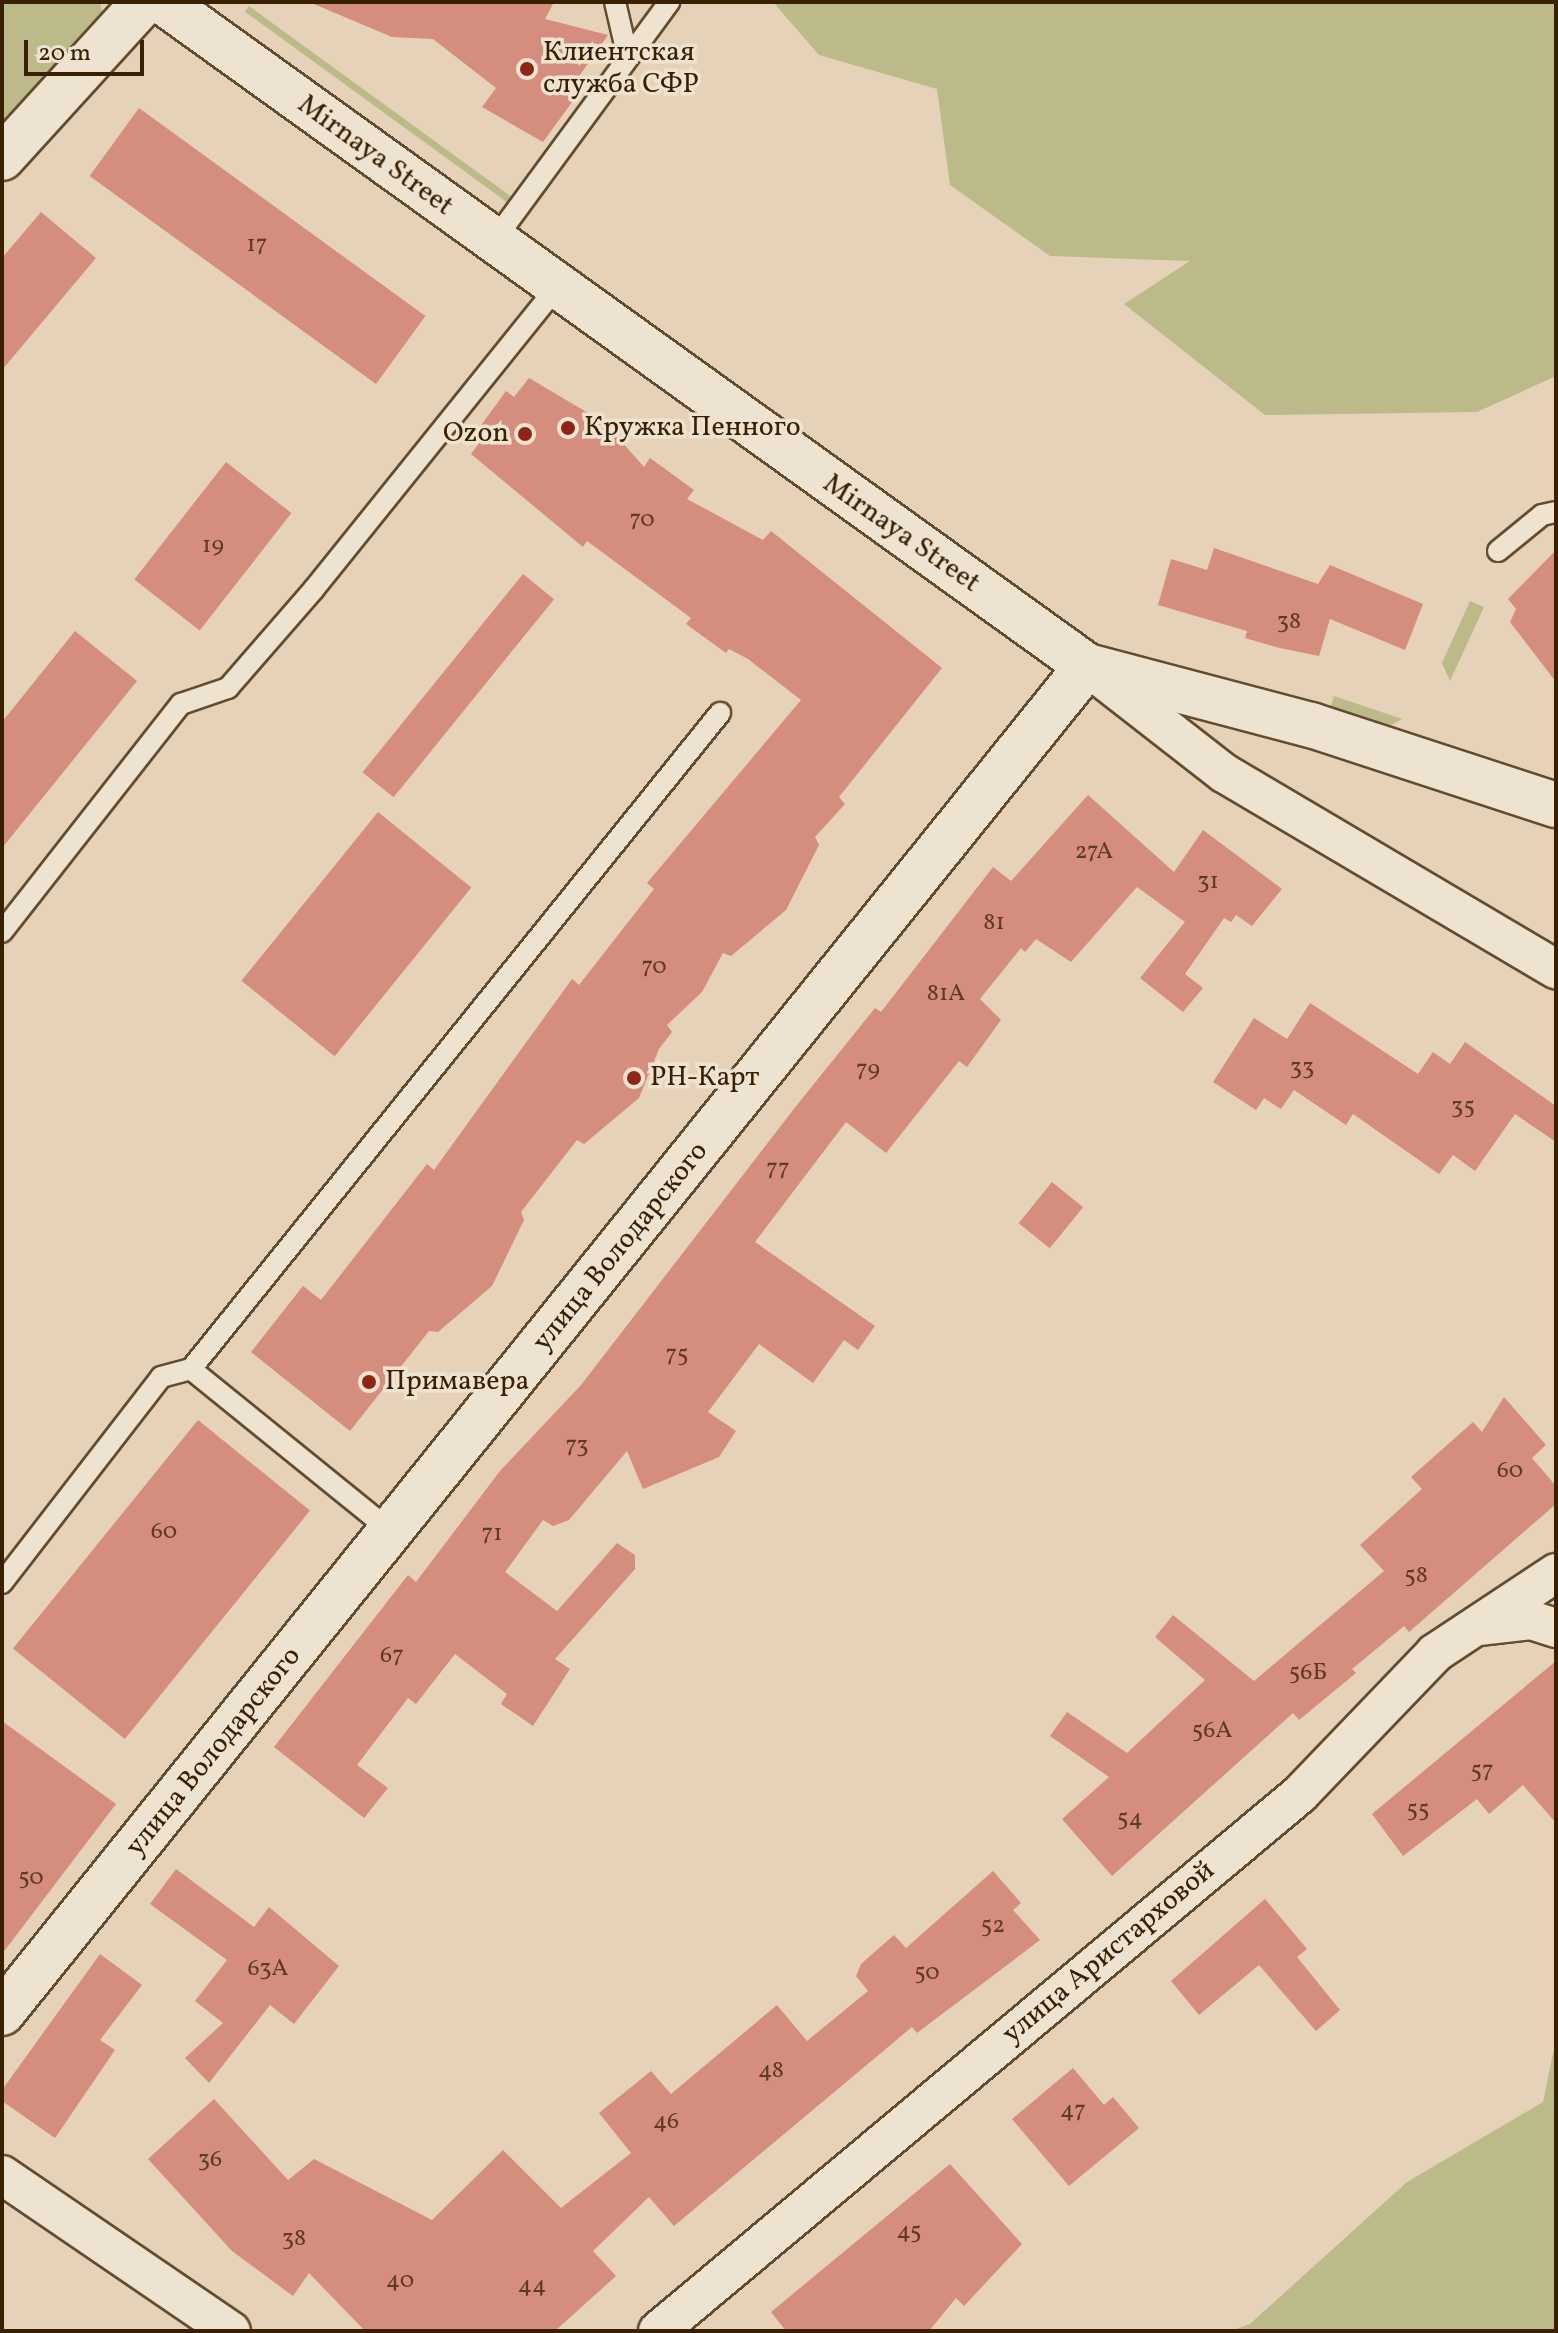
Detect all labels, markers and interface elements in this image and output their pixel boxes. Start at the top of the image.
scale bar [28,24,148,74]
place label: Клиентская служба СФР [543,36,699,102]
text: 20 m [38,37,91,71]
marker: Клиентская служба СФР [518,60,536,78]
street label: Mirnaya Street [291,88,459,224]
house number: 17 [247,232,267,260]
place label: Кружка Пенного [584,411,801,445]
place label: Ozon [443,417,509,451]
marker: Кружка Пенного [559,419,577,437]
marker: Ozon [516,425,534,443]
street label: Mirnaya Street [816,467,986,601]
house number: 70 [629,507,655,535]
house number: 19 [202,533,224,561]
house number: 38 [1277,609,1301,637]
house number: 27А [1075,839,1113,867]
house number: 31 [1197,869,1219,897]
house number: 81 [983,910,1005,938]
house number: 70 [641,954,667,982]
house number: 81А [927,981,965,1009]
house number: 33 [1290,1055,1314,1083]
house number: 79 [856,1057,880,1085]
place label: РН-Карт [650,1061,759,1095]
marker: РН-Карт [625,1069,643,1087]
house number: 35 [1451,1094,1475,1122]
street label: улица Володарского [526,1135,716,1359]
house number: 77 [766,1156,790,1184]
house number: 75 [665,1342,689,1370]
place label: Примавера [385,1365,529,1399]
marker: Примавера [360,1373,378,1391]
house number: 73 [565,1433,589,1461]
house number: 60 [1497,1458,1523,1486]
house number: 60 [151,1519,177,1547]
house number: 71 [482,1521,502,1549]
house number: 58 [1404,1563,1428,1591]
street label: улица Володарского [119,1640,309,1864]
house number: 67 [380,1643,404,1671]
house number: 56Б [1289,1660,1327,1688]
house number: 56А [1192,1718,1232,1746]
house number: 57 [1470,1758,1494,1786]
house number: 55 [1406,1797,1430,1825]
house number: 54 [1117,1806,1143,1834]
street label: улица Аристарховой [996,1854,1222,2052]
house number: 50 [18,1865,44,1893]
house number: 52 [981,1913,1005,1941]
house number: 63А [247,1956,289,1984]
house number: 50 [914,1960,940,1988]
house number: 48 [758,2058,784,2086]
house number: 47 [1060,2098,1086,2126]
house number: 46 [653,2109,679,2137]
house number: 36 [198,2147,222,2175]
house number: 45 [896,2219,922,2247]
house number: 38 [282,2226,306,2254]
house number: 40 [386,2268,414,2296]
house number: 44 [518,2273,546,2301]

